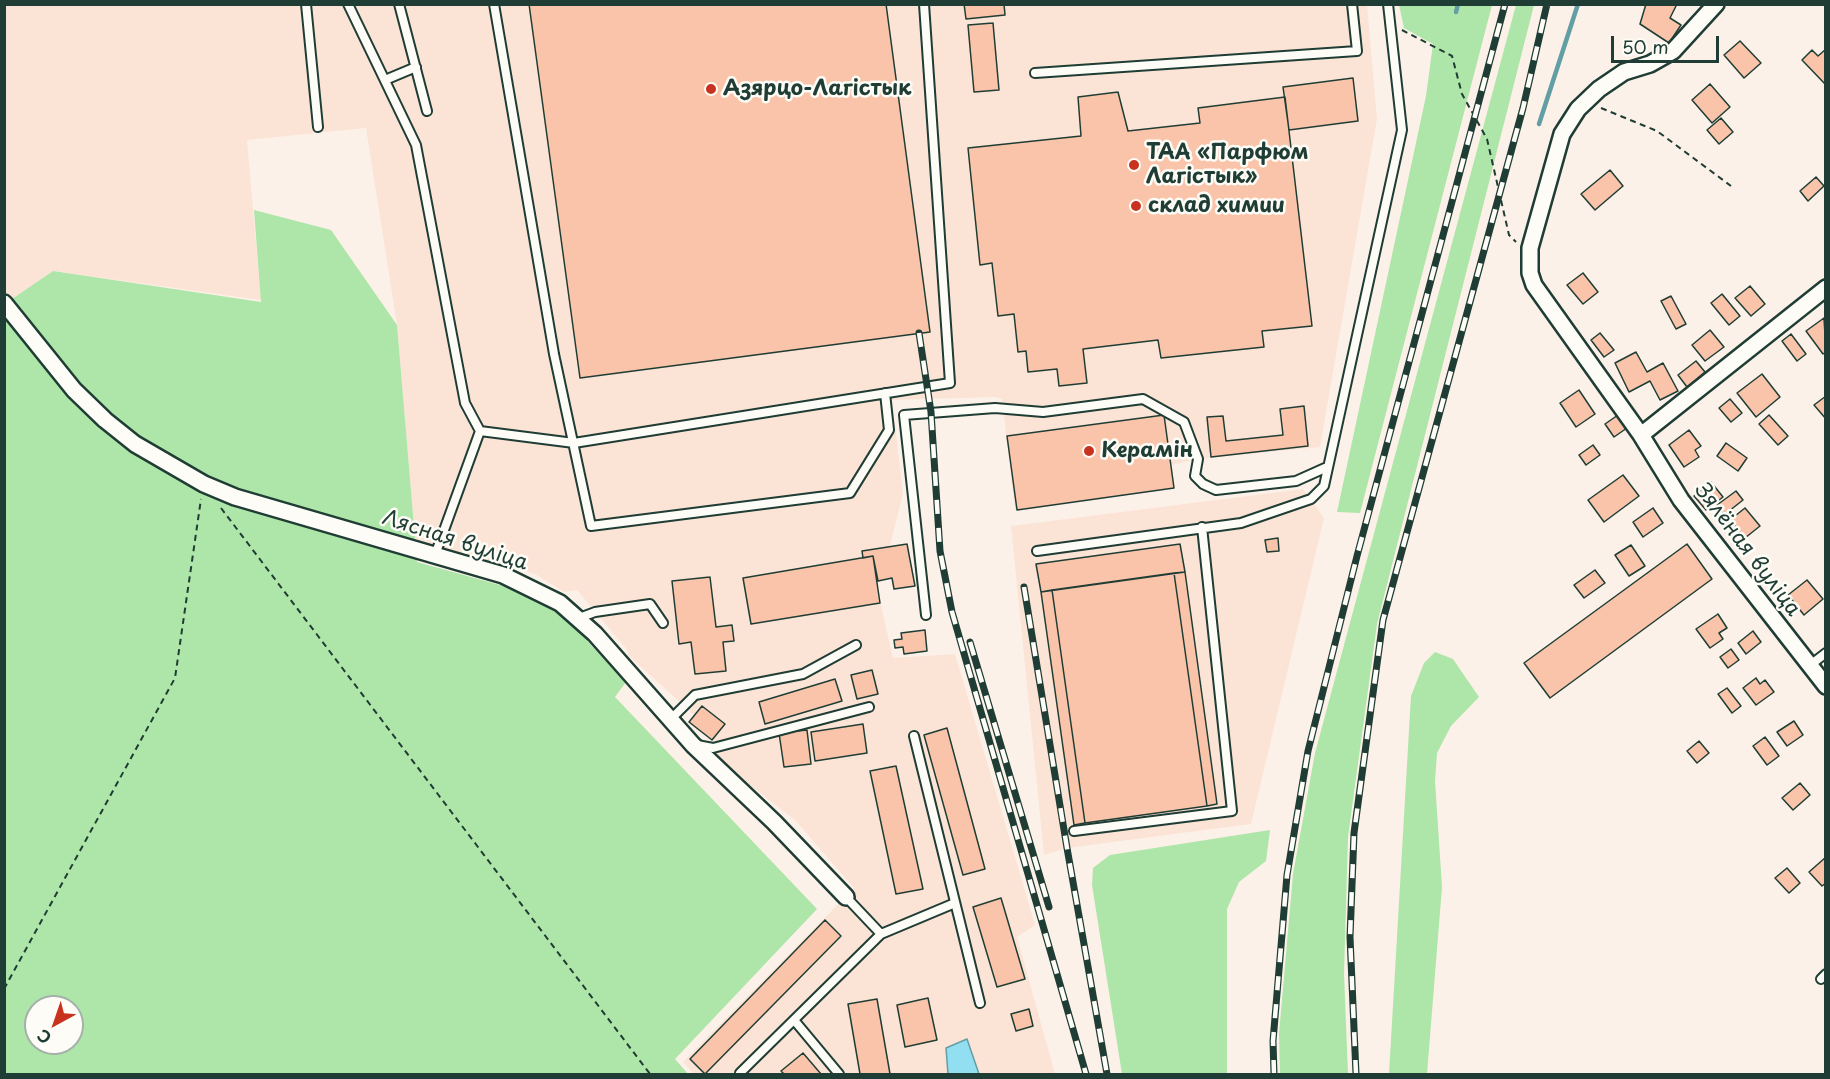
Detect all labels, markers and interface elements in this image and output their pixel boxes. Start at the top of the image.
scale bar [1614,24,1722,62]
text: 50 m [1622,33,1669,60]
place label: Азярцо-Лагістык [723,76,911,102]
marker: Азярцо-Лагістык [704,82,718,96]
place label: ТАА «Парфюм Лагістык» [1146,140,1309,190]
marker: ТАА «Парфюм Лагістык» [1127,158,1141,172]
place label: склад химии [1148,193,1285,219]
marker: склад химии [1129,199,1143,213]
place label: Керамін [1101,438,1193,464]
marker: Керамін [1082,444,1096,458]
street label: Зялёная вуліца [1689,478,1805,622]
street label: Лясная вуліца [379,506,531,576]
north arrow [24,995,84,1055]
text: С [31,1024,56,1050]

